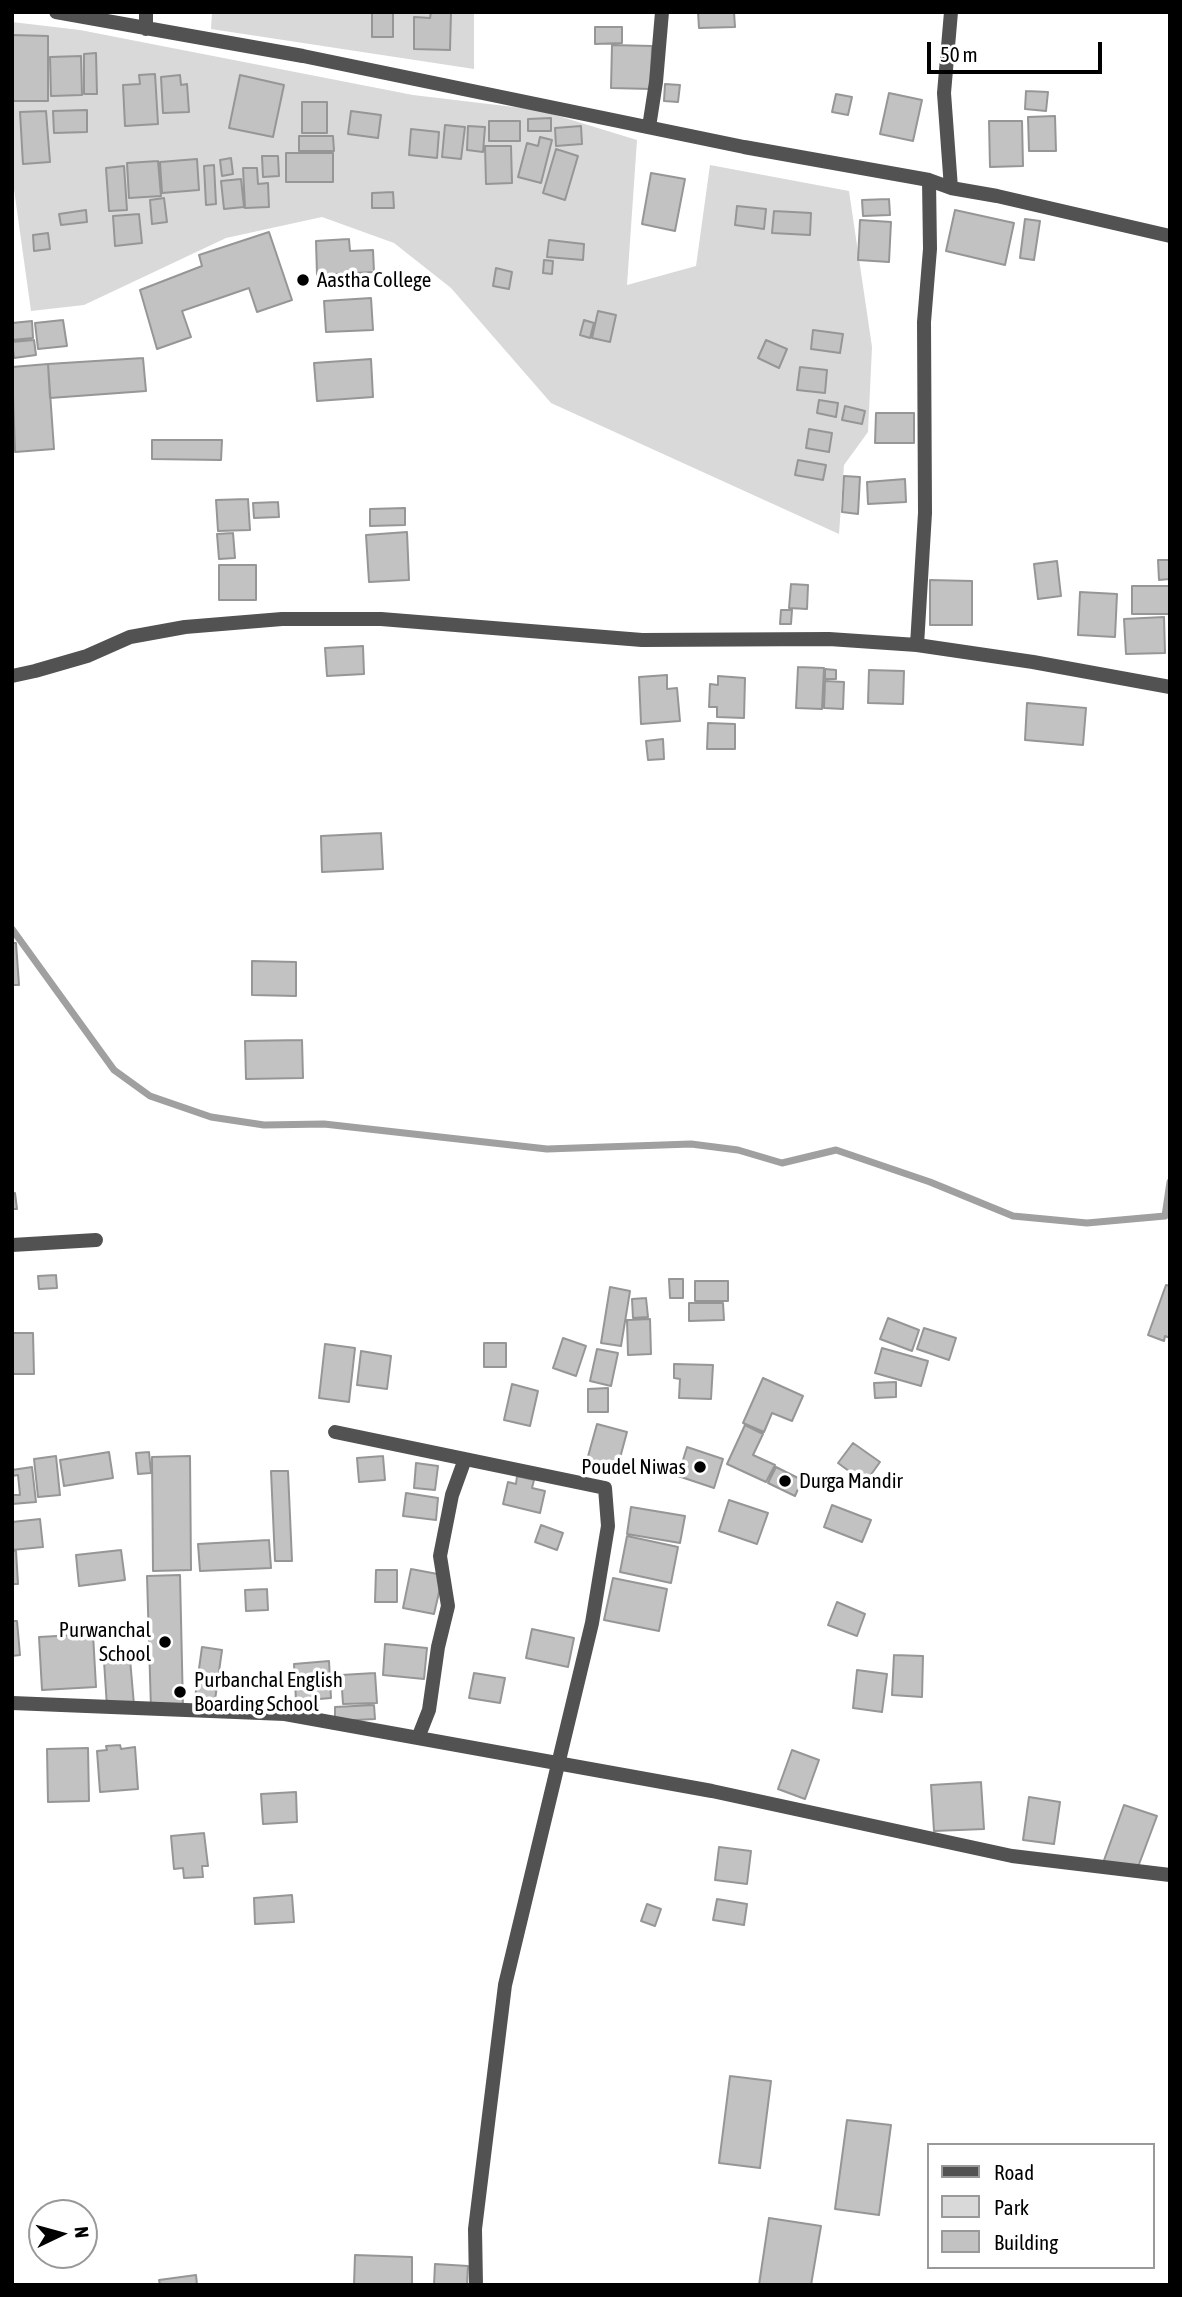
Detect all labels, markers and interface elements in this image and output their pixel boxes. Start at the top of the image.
scale bar [930,28,1105,72]
text: 50 m [940,42,978,66]
place label: Aastha College [317,267,431,293]
marker: Aastha College [295,272,311,288]
place label: Poudel Niwas [581,1454,686,1480]
marker: Poudel Niwas [692,1459,708,1475]
place label: Durga Mandir [799,1468,903,1494]
marker: Durga Mandir [777,1473,793,1489]
place label: Purwanchal School [59,1617,151,1667]
marker: Purwanchal School [157,1634,173,1650]
place label: Purbanchal English Boarding School [194,1667,343,1717]
marker: Purbanchal English Boarding School [172,1684,188,1700]
legend [926,2143,1154,2269]
text: Road [994,2160,1034,2184]
text: Park [994,2195,1029,2219]
north arrow [28,2199,98,2269]
text: N [70,2226,93,2239]
text: Building [994,2230,1058,2254]

